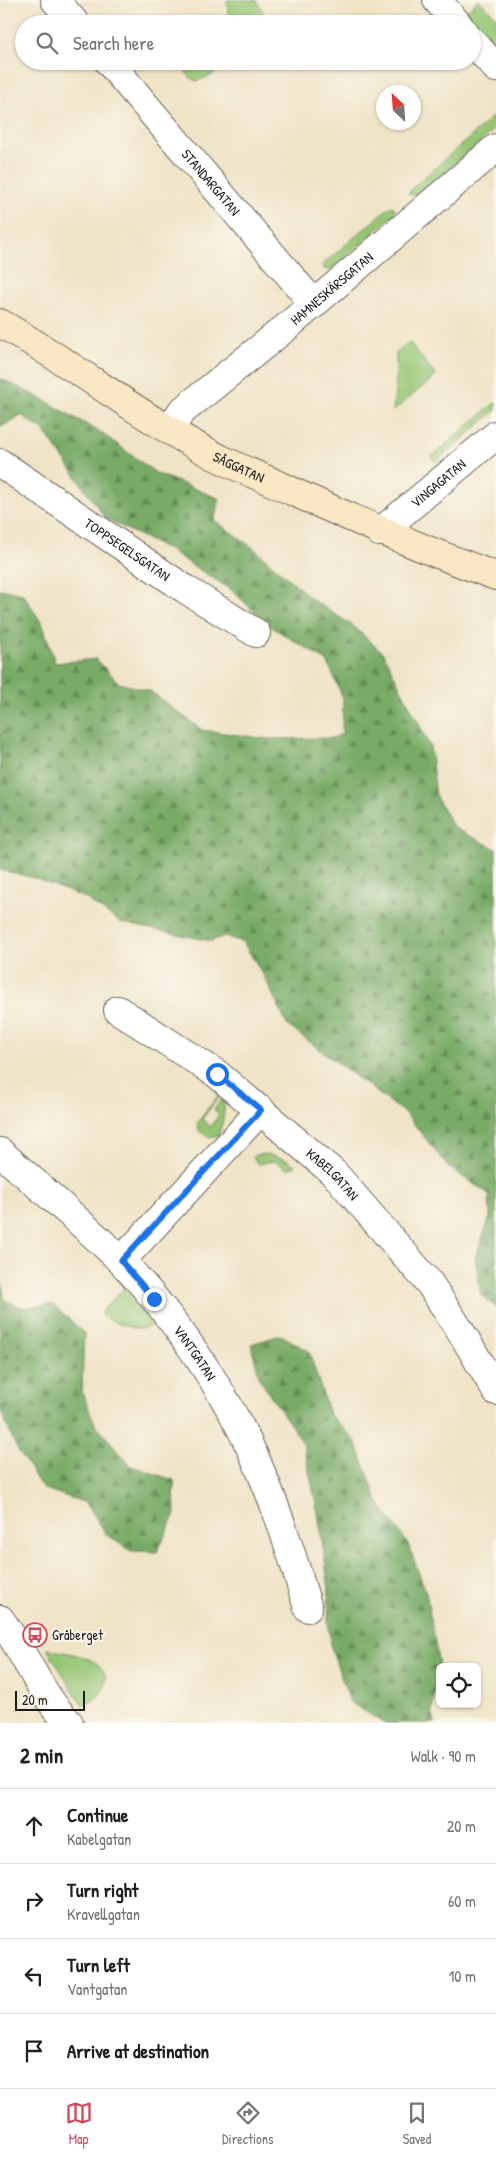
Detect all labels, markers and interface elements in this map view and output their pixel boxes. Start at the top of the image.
search box [15,15,481,70]
icon: search [33,29,61,57]
text: Search here [73,30,154,56]
north arrow [376,85,421,130]
street label: STANDARGATAN [178,145,245,219]
street label: HAMNESKÄRSGATAN [286,247,377,329]
street label: SÅGGATAN [210,447,267,487]
street label: VINGAGATAN [406,454,470,512]
street label: TOPPSEGELSGATAN [81,513,174,585]
route start [206,1063,229,1086]
street label: KABELGATAN [302,1144,363,1204]
route end [143,1288,166,1311]
street label: VANTGATAN [170,1321,221,1384]
bus stop icon: Gråberget [22,1622,48,1648]
place label: Gråberget [52,1625,103,1645]
map controls [436,1663,481,1708]
button: locate [436,1663,481,1708]
scale bar [15,1688,85,1711]
text: 20 m [22,1690,48,1709]
text: 2 min [20,1741,63,1770]
text: Walk · 90 m [411,1745,476,1767]
text: Continue [67,1802,128,1828]
icon: ahead [20,1812,48,1840]
text: 20 m [447,1815,476,1837]
text: Kabelgatan [67,1828,131,1850]
text: Turn right [67,1877,138,1903]
icon: right [20,1887,48,1915]
text: 60 m [448,1890,476,1912]
text: Kravellgatan [67,1903,140,1925]
text: Turn left [67,1952,130,1978]
icon: left [20,1962,48,1990]
text: 10 m [448,1965,476,1987]
text: Vantgatan [67,1978,127,2000]
icon: arrive [20,2037,48,2065]
text: Arrive at destination [67,2038,209,2064]
tab: Map [65,2099,93,2148]
tab: Directions [222,2099,273,2148]
tab: Saved [403,2099,431,2148]

